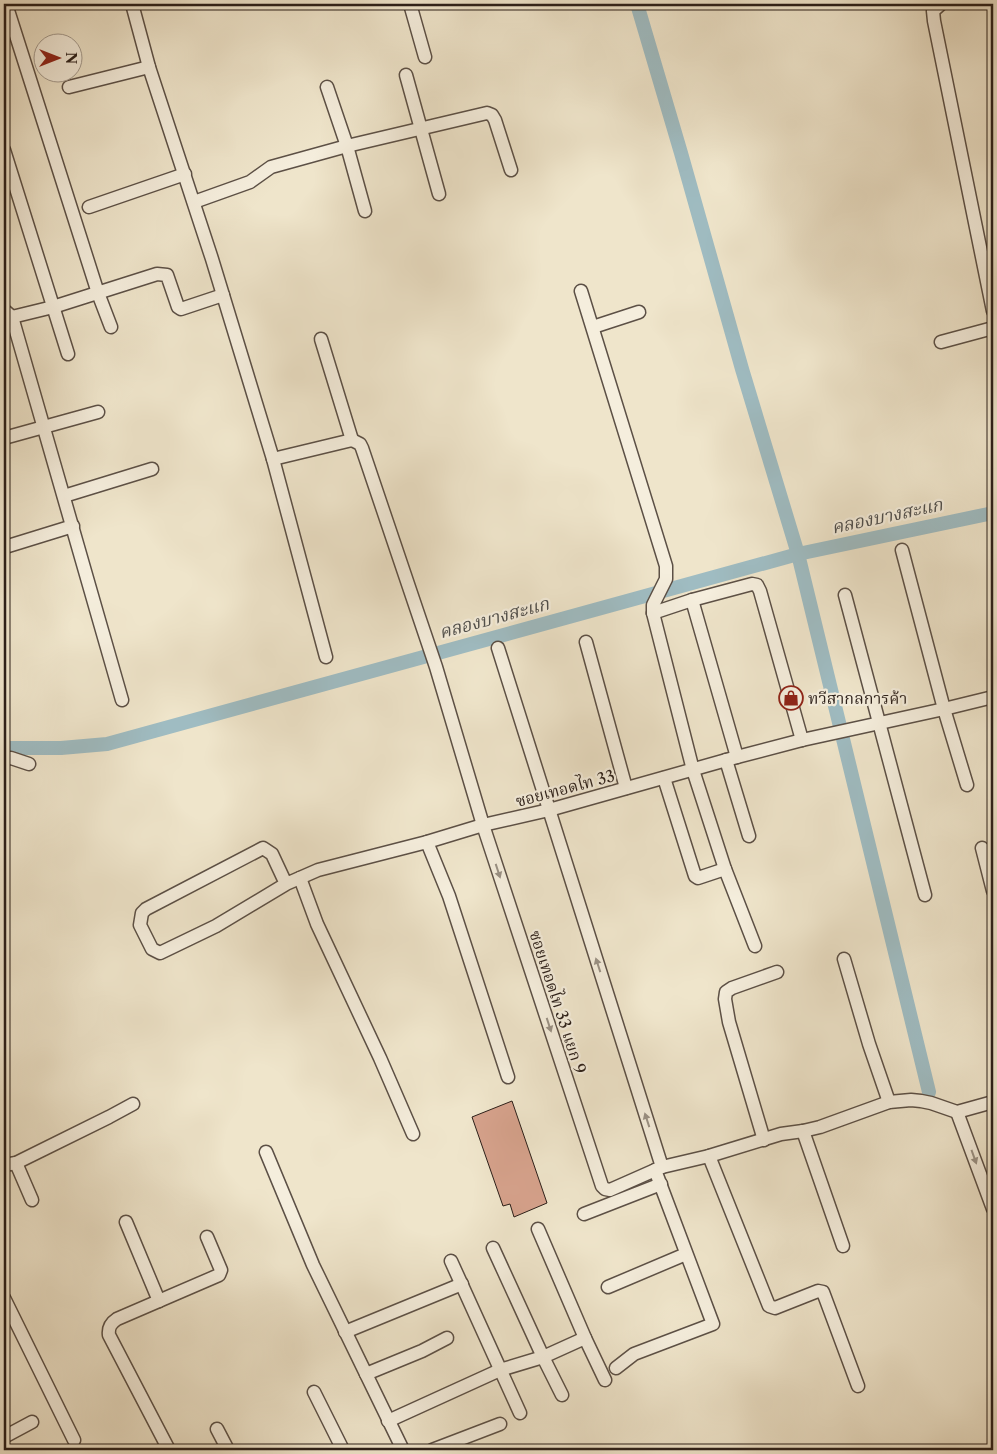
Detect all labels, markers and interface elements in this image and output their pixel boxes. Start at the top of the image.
north arrow [32,32,82,82]
text: N [62,52,80,64]
water label: คลองบางสะแก [829,493,946,539]
water label: คลองบางสะแก [436,592,552,643]
shop icon: ทวีสากลการค้า [778,685,804,711]
place label: ทวีสากลการค้า [808,688,907,708]
street label: ซอยเทอดไท 33 [513,765,617,811]
one-way arrow [494,864,502,879]
street label: ซอยเทอดไท 33 แยก 9 [525,928,591,1076]
one-way arrow [594,958,602,973]
one-way arrow [546,1018,553,1033]
one-way arrow [643,1113,651,1128]
one-way arrow [971,1150,978,1165]

